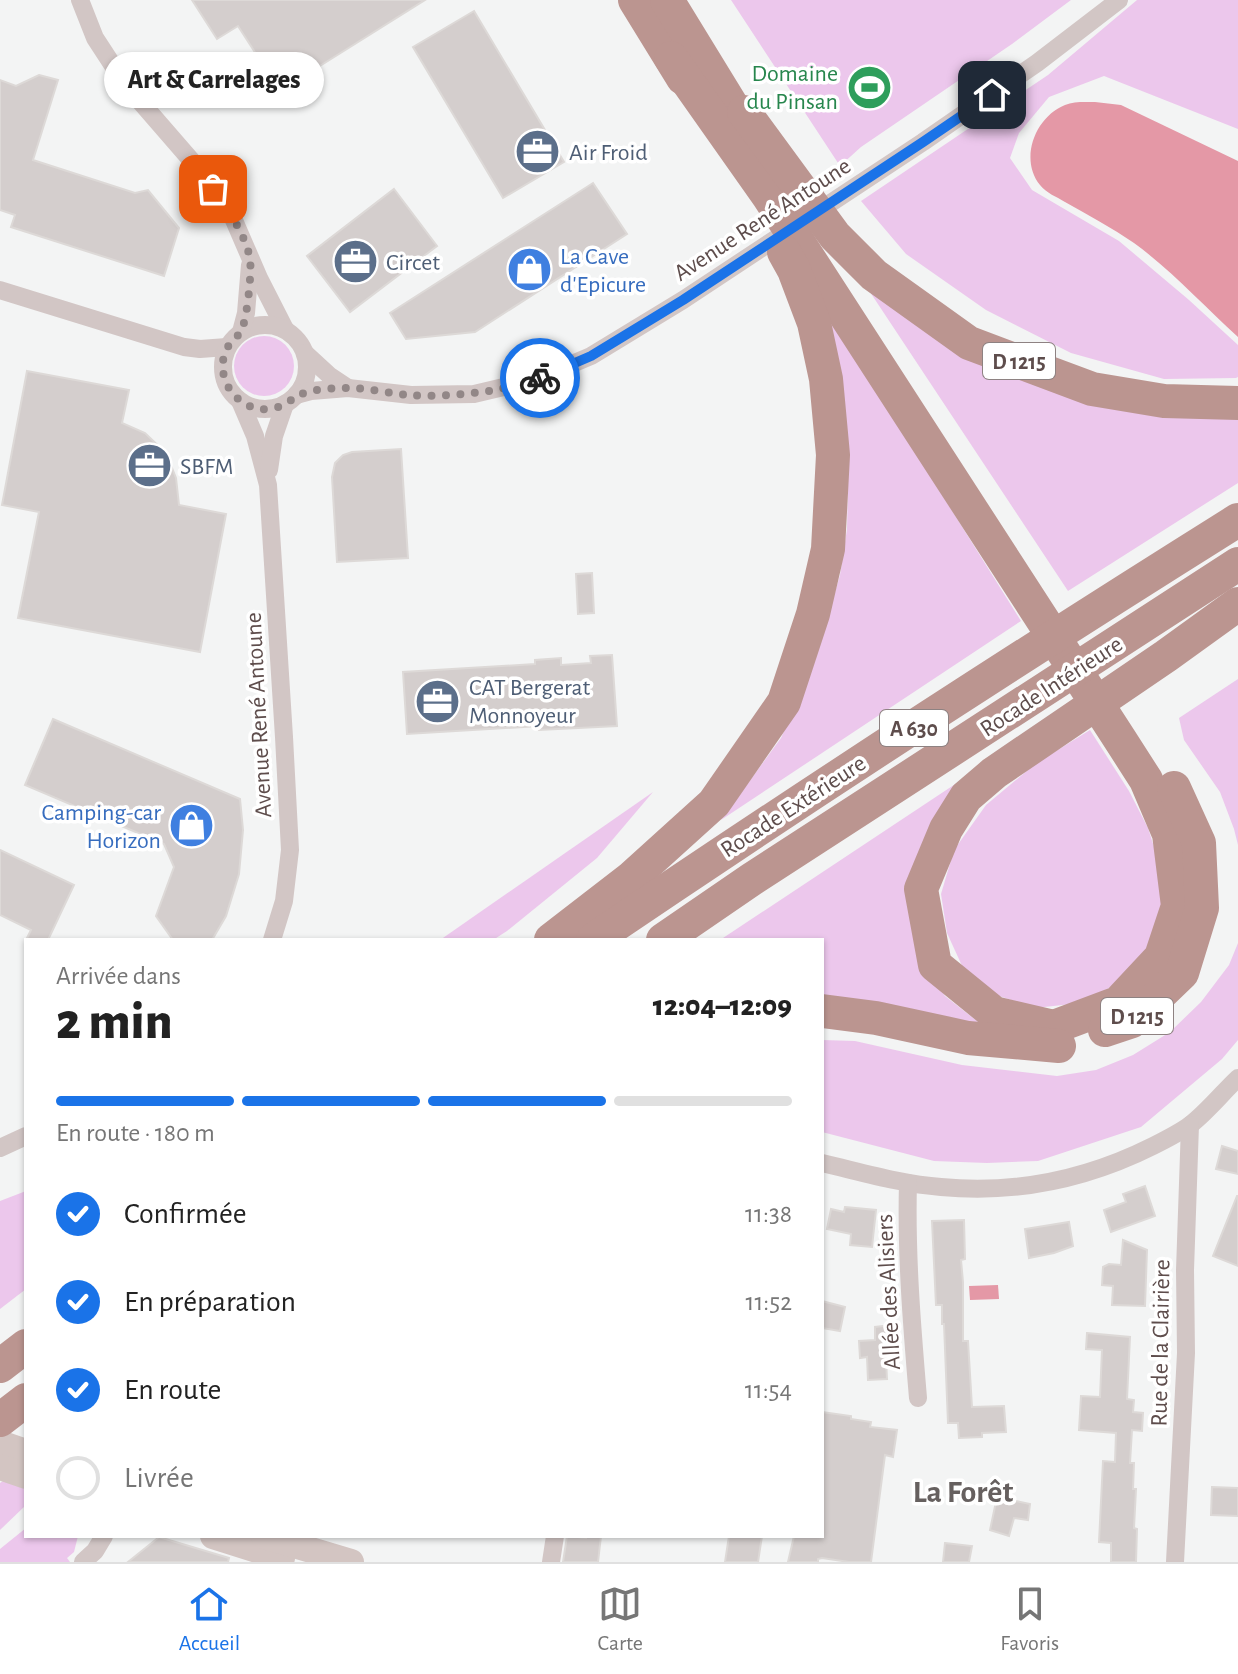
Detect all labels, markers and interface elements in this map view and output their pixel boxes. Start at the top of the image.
callout: Art & Carrelages [103,53,323,109]
pin [958,61,1026,129]
place label: Domaine du Pinsan [747,62,838,114]
sports icon: Domaine du Pinsan [845,63,893,111]
text: Art & Carrelages [128,67,300,93]
icon: home [970,73,1014,117]
office icon: Air Froid [514,128,562,176]
place label: Air Froid [569,141,648,165]
street label: Avenue René Antoune [670,154,855,286]
pin [179,155,247,223]
icon: bag [191,167,235,211]
office icon: Circet [331,238,379,286]
place label: La Cave d'Epicure [560,245,646,297]
shop icon: La Cave d'Epicure [505,246,553,294]
place label: Circet [386,251,440,275]
courier [500,338,580,418]
road number: D 1215 [983,343,1055,379]
icon: bike [518,356,562,400]
office icon: SBFM [125,442,173,490]
place label: SBFM [180,455,233,479]
street label: Avenue René Antoune [242,612,276,818]
street label: Rocade Intérieure [976,632,1127,742]
place label: CAT Bergerat Monnoyeur [469,676,591,728]
office icon: CAT Bergerat Monnoyeur [414,677,462,725]
road number: A 630 [880,710,948,746]
street label: Rocade Extérieure [717,751,870,863]
place label: Camping-car Horizon [41,801,161,853]
shop icon: Camping-car Horizon [168,802,216,850]
text: Arrivée dans [56,963,181,989]
text: 12:04–12:09 [653,991,792,1021]
text: 2 min [56,996,172,1048]
road number: D 1215 [1101,998,1173,1034]
text: En route · 180 m [56,1120,215,1146]
icon: check [56,1192,100,1236]
text: Confirmée [124,1199,247,1229]
text: 11:38 [745,1201,792,1227]
street label: Allée des Alisiers [873,1213,905,1371]
street label: Rue de la Clairière [1148,1259,1174,1427]
icon: check [56,1280,100,1324]
text: En préparation [124,1287,296,1317]
text: 11:52 [745,1289,792,1315]
icon: check [56,1368,100,1412]
text: En route [124,1375,221,1405]
text: 11:54 [745,1377,792,1403]
text: Livrée [124,1463,194,1493]
district label: La Forêt [913,1476,1013,1508]
tab: Accueil [179,1582,240,1656]
tab: Carte [598,1582,643,1656]
tab: Favoris [1000,1582,1059,1656]

